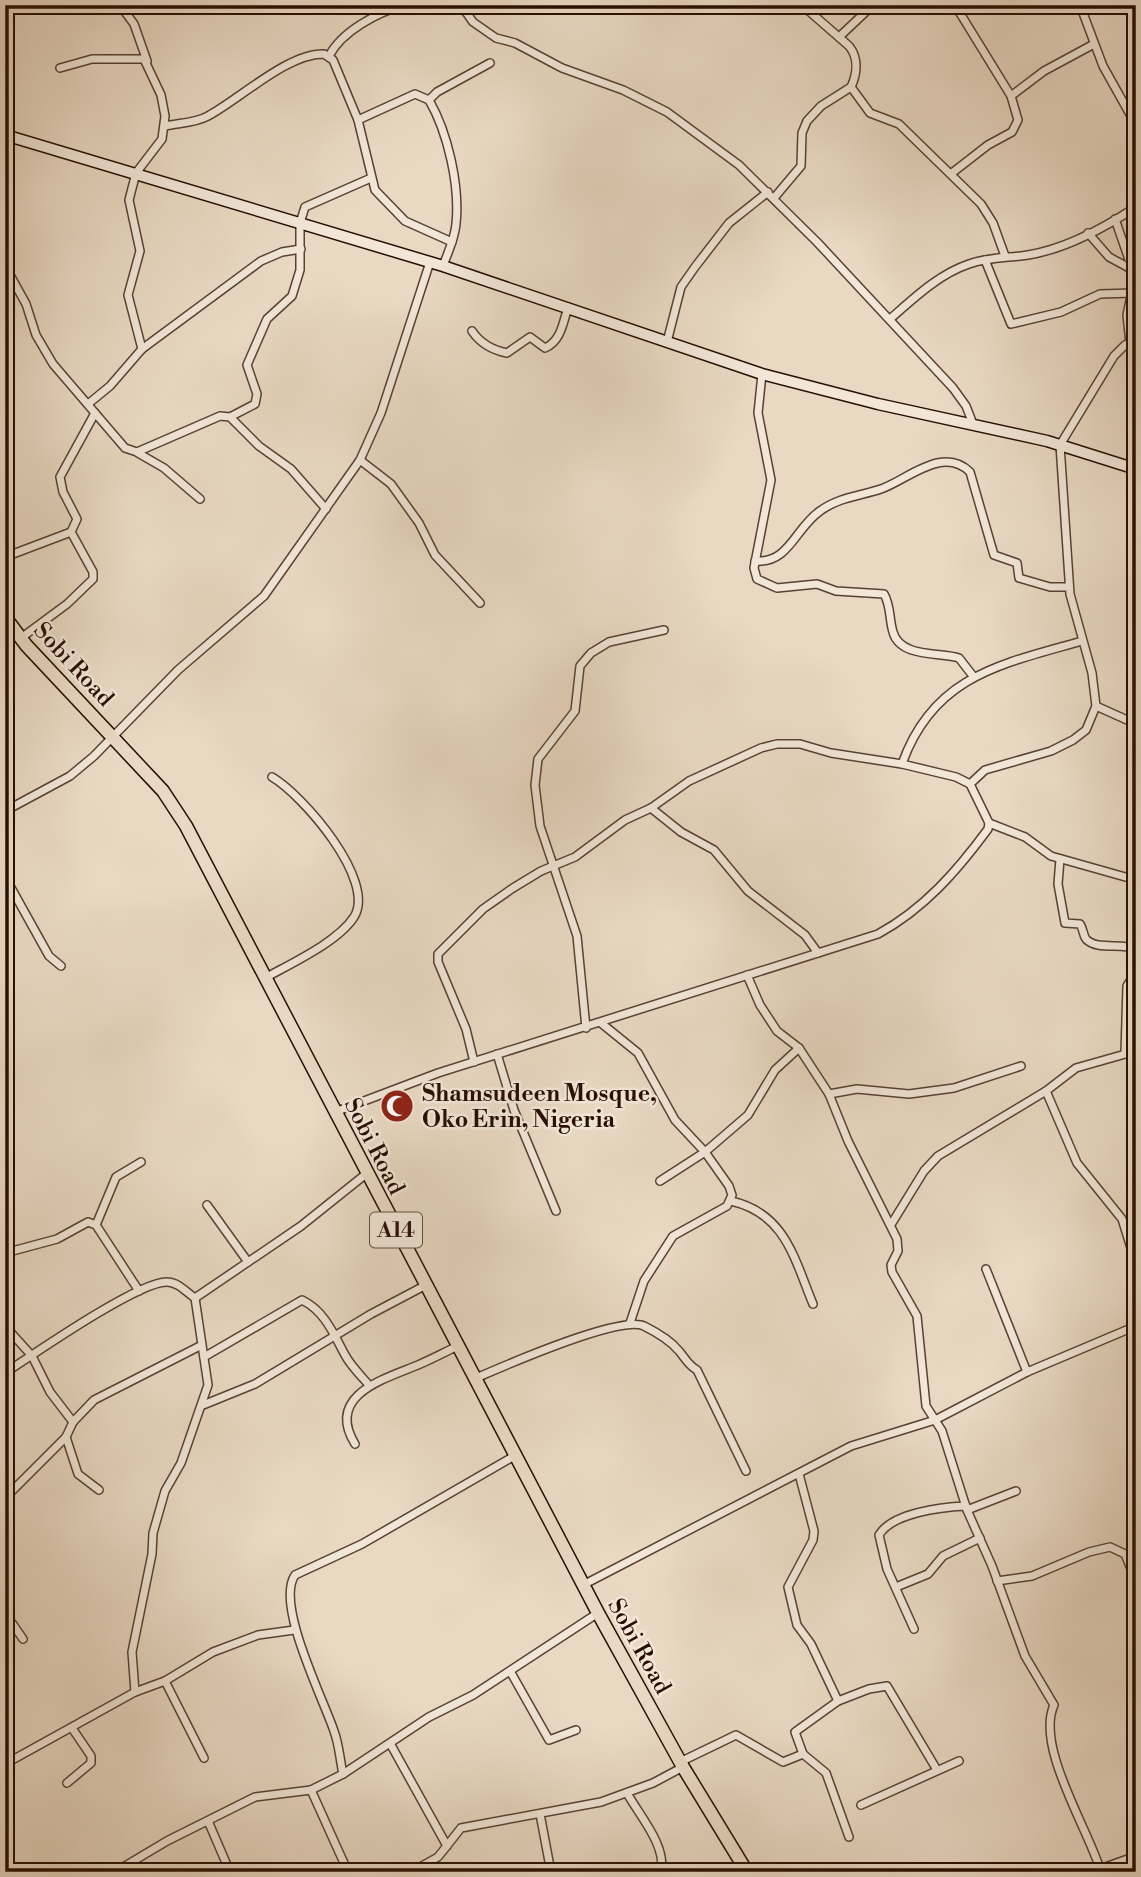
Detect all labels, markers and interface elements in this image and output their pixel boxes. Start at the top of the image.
street label: Sobi Road [27,617,119,713]
place label: Shamsudeen Mosque, Oko Erin, Nigeria [422,1080,657,1134]
mosque icon: Shamsudeen Mosque, Oko Erin, Nigeria [378,1087,416,1125]
street label: Sobi Road [338,1093,410,1200]
road number: A14 [370,1212,422,1248]
street label: Sobi Road [601,1594,677,1699]

